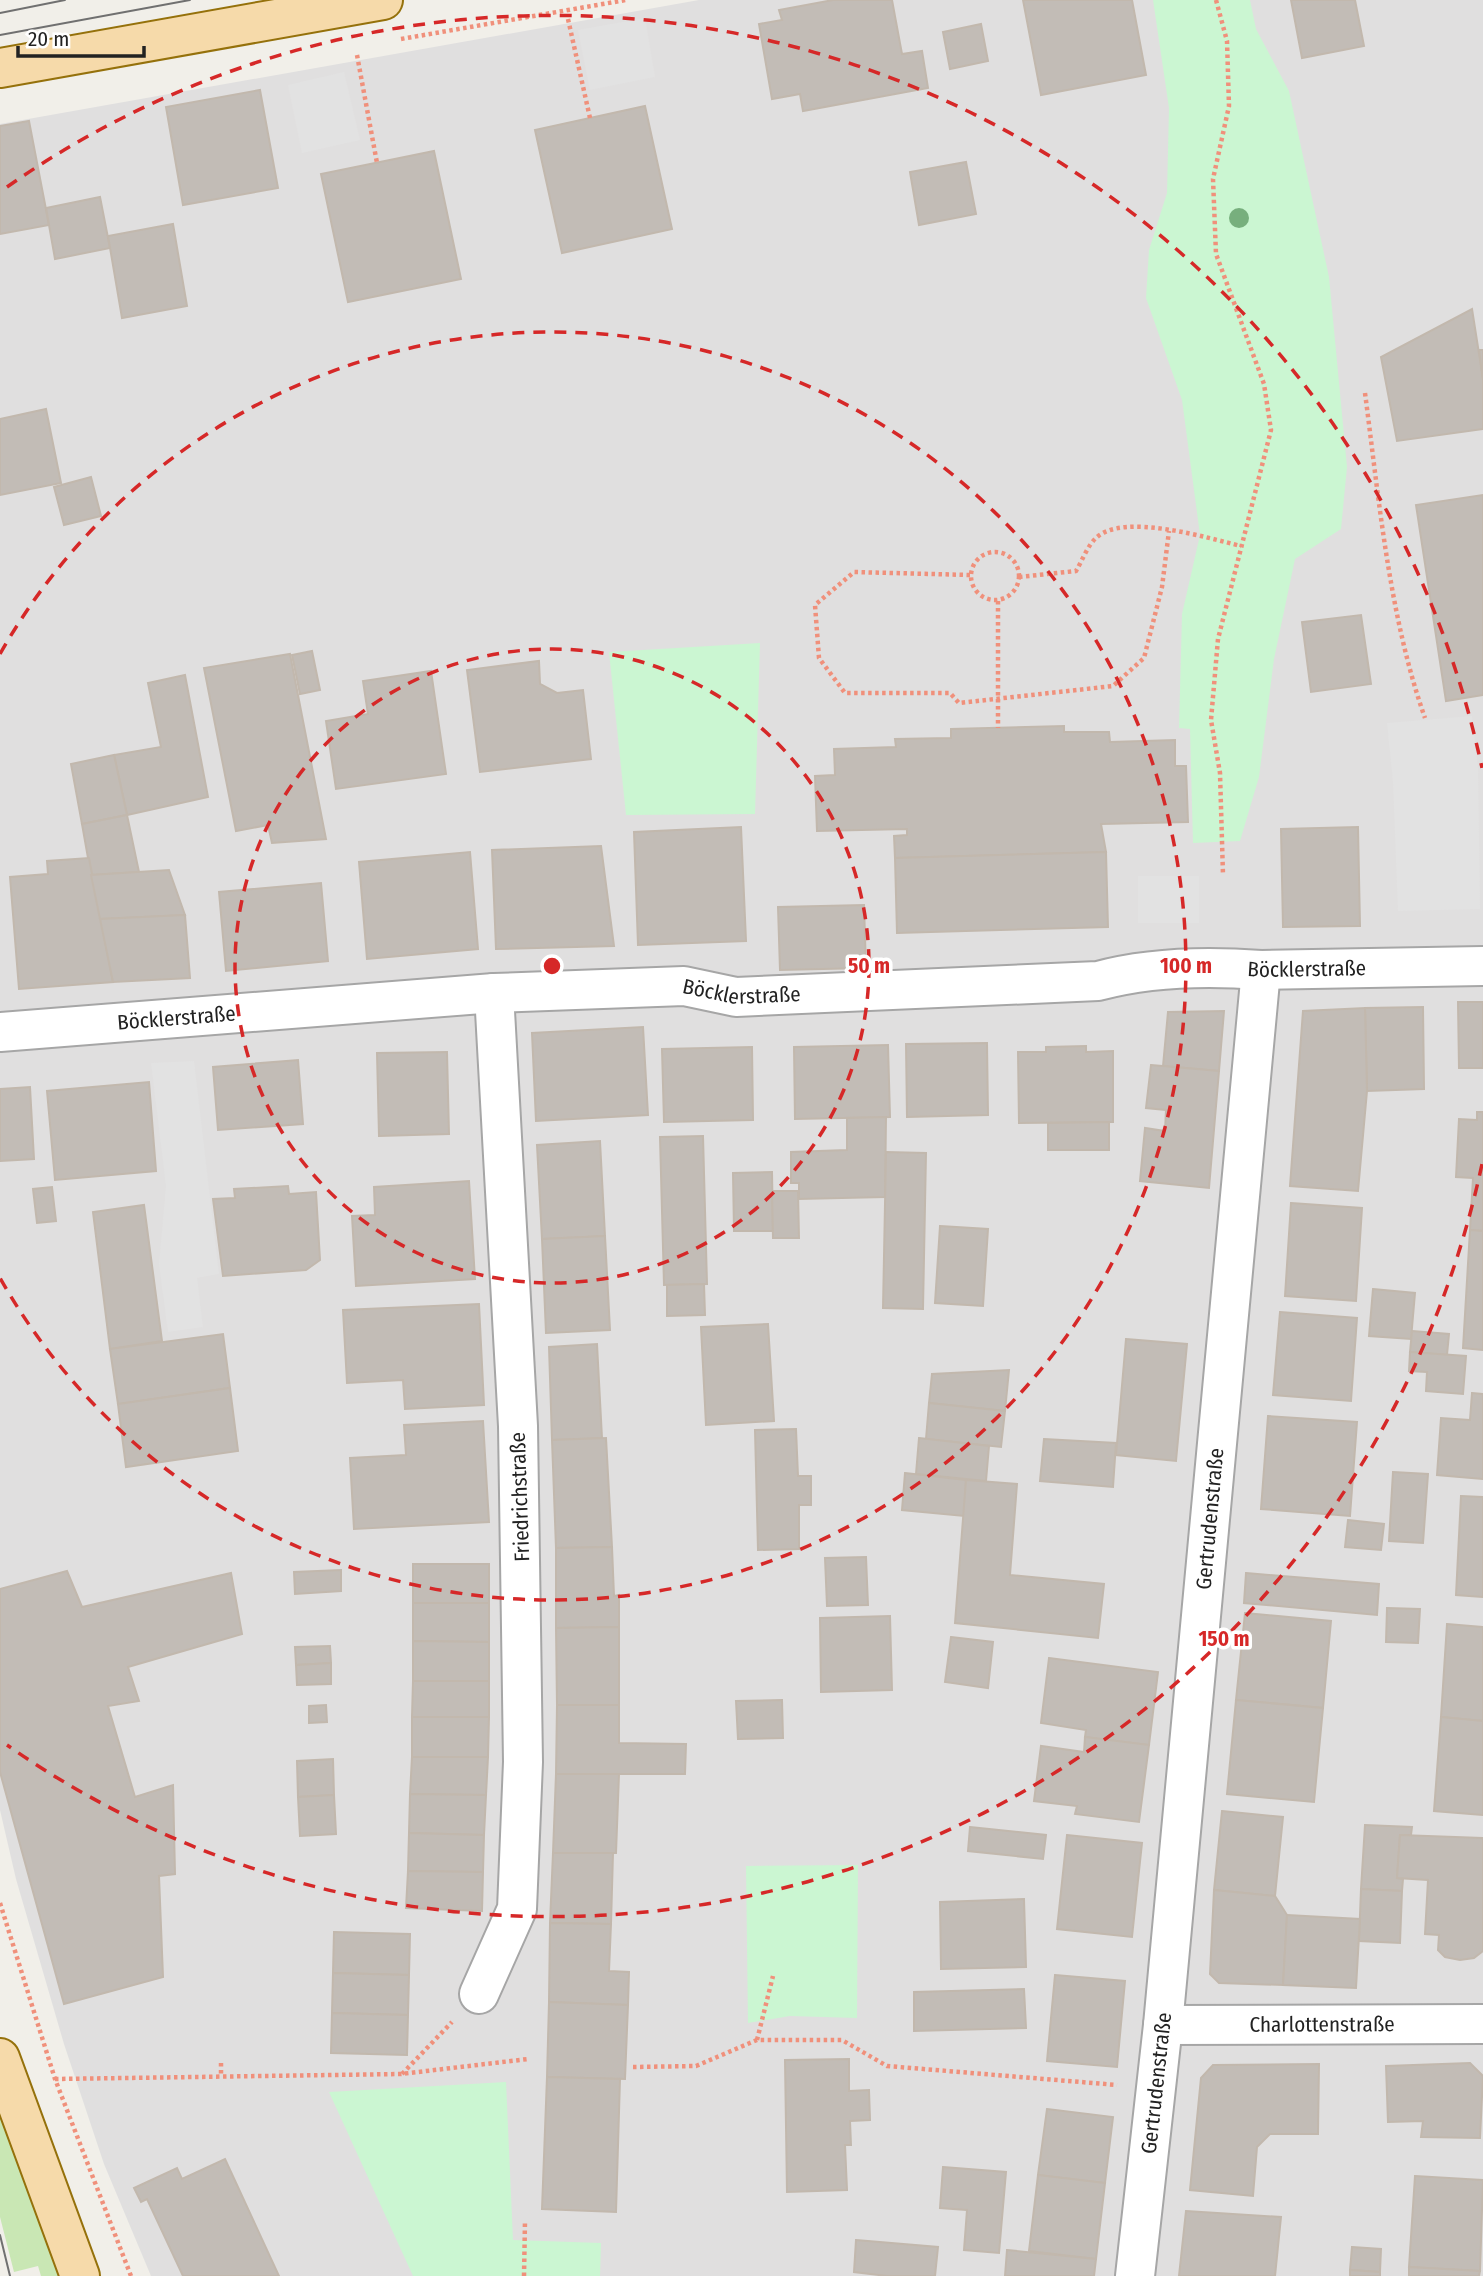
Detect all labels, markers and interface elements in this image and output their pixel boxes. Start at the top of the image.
scale bar [18,14,144,58]
text: 20 m [28,26,69,52]
text: 50 m [848,953,890,979]
text: 100 m [1160,953,1212,979]
centre of rings [540,954,564,978]
street label: Böcklerstraße [1247,955,1366,983]
street label: Böcklerstraße [680,973,801,1010]
street label: Böcklerstraße [116,1000,237,1036]
street label: Friedrichstraße [505,1432,535,1562]
street label: Gertrudenstraße [1191,1447,1230,1591]
text: 150 m [1198,1626,1250,1652]
street label: Gertrudenstraße [1136,2011,1177,2155]
street label: Charlottenstraße [1249,2011,1395,2038]

